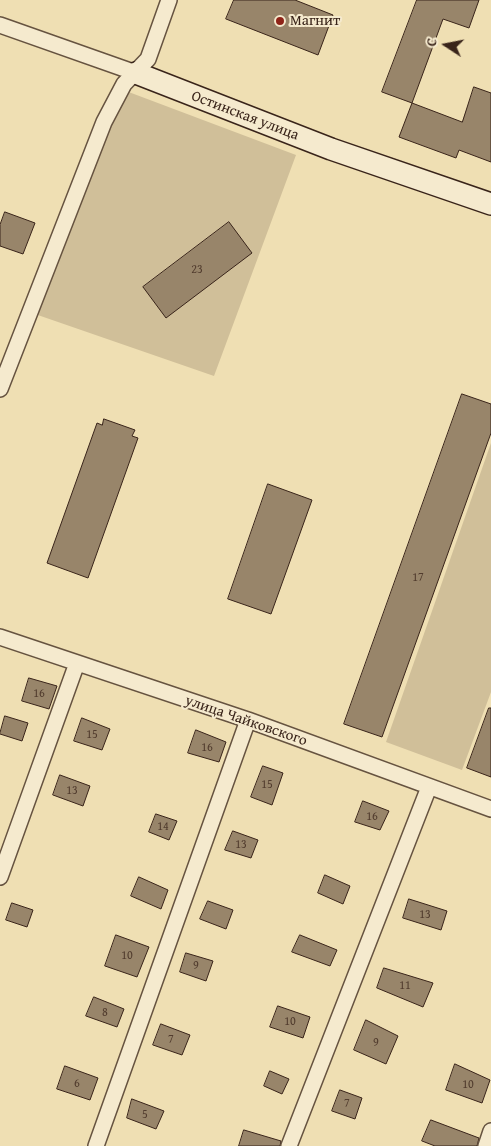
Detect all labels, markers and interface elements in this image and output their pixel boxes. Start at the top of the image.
place label: Магнит [290,12,340,30]
marker: Магнит [274,15,286,27]
north arrow [421,20,471,70]
text: С [421,36,442,48]
street label: Остинская улица [189,87,301,145]
house number: 23 [191,263,203,277]
house number: 17 [412,571,424,585]
house number: 16 [33,687,45,701]
street label: улица Чайковского [183,692,309,750]
house number: 15 [86,728,98,742]
house number: 16 [201,741,213,755]
house number: 15 [261,778,273,792]
house number: 13 [66,784,78,798]
house number: 16 [366,810,378,824]
house number: 14 [157,820,169,834]
house number: 13 [235,838,247,852]
house number: 13 [419,908,431,922]
house number: 10 [121,949,133,963]
house number: 9 [193,959,199,973]
house number: 11 [399,979,411,993]
house number: 8 [102,1006,108,1020]
house number: 10 [284,1015,296,1029]
house number: 7 [168,1033,174,1047]
house number: 9 [373,1036,379,1050]
house number: 6 [74,1077,80,1091]
house number: 10 [462,1078,474,1092]
house number: 7 [344,1097,350,1111]
house number: 5 [142,1108,148,1122]

